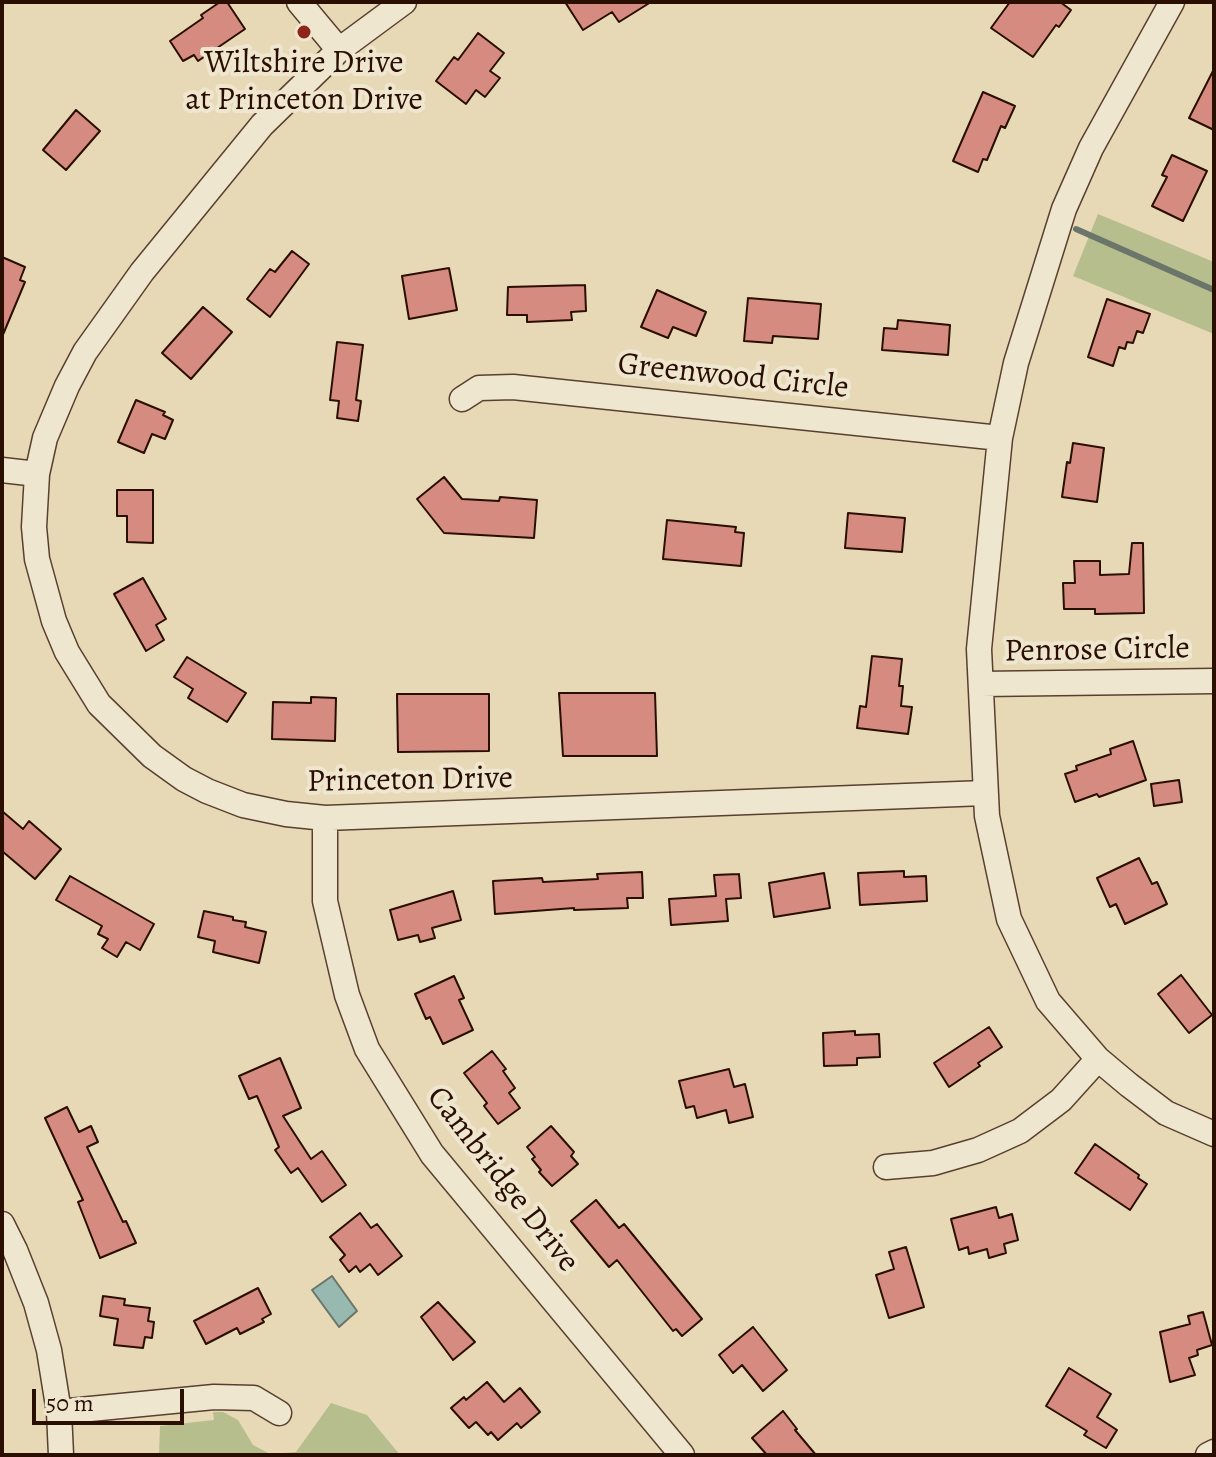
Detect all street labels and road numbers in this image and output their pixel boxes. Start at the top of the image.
street label: Greenwood Circle [616,346,850,408]
street label: Penrose Circle [1004,630,1190,672]
street label: Princeton Drive [307,760,513,802]
street label: Cambridge Drive [418,1080,586,1280]

